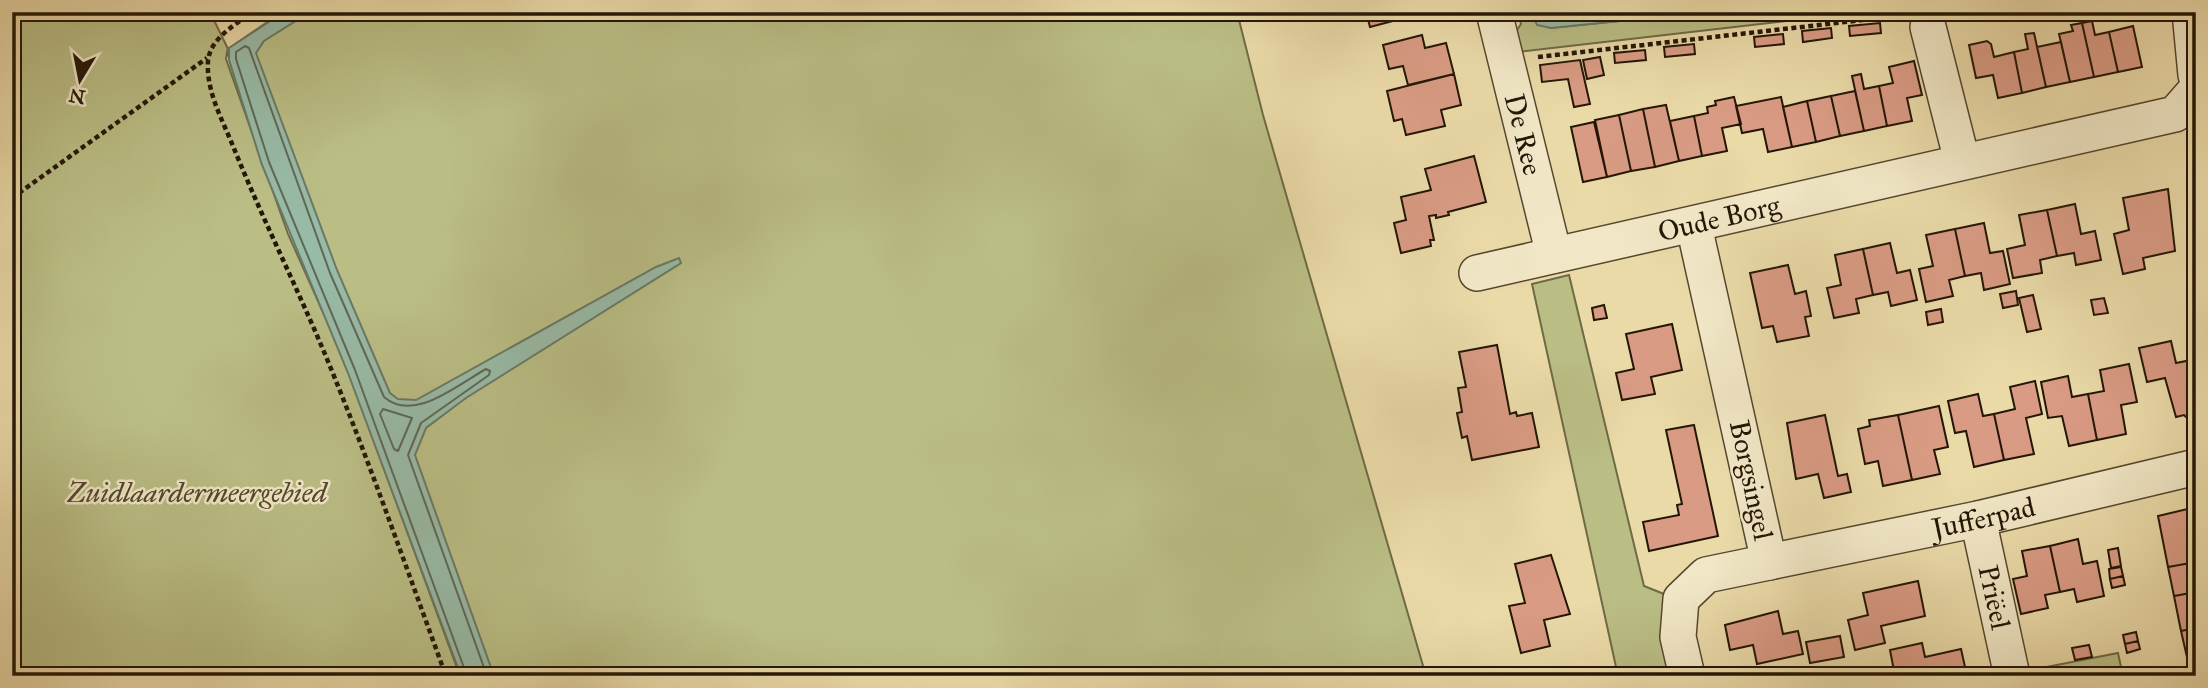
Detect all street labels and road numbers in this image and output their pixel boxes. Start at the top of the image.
street label: De Ree [1497,90,1551,179]
street label: Oude Borg [1654,187,1784,249]
street label: Borgsingel [1722,417,1781,544]
street label: Jufferpad [1926,489,2038,547]
street label: Priëel [1970,562,2019,633]

